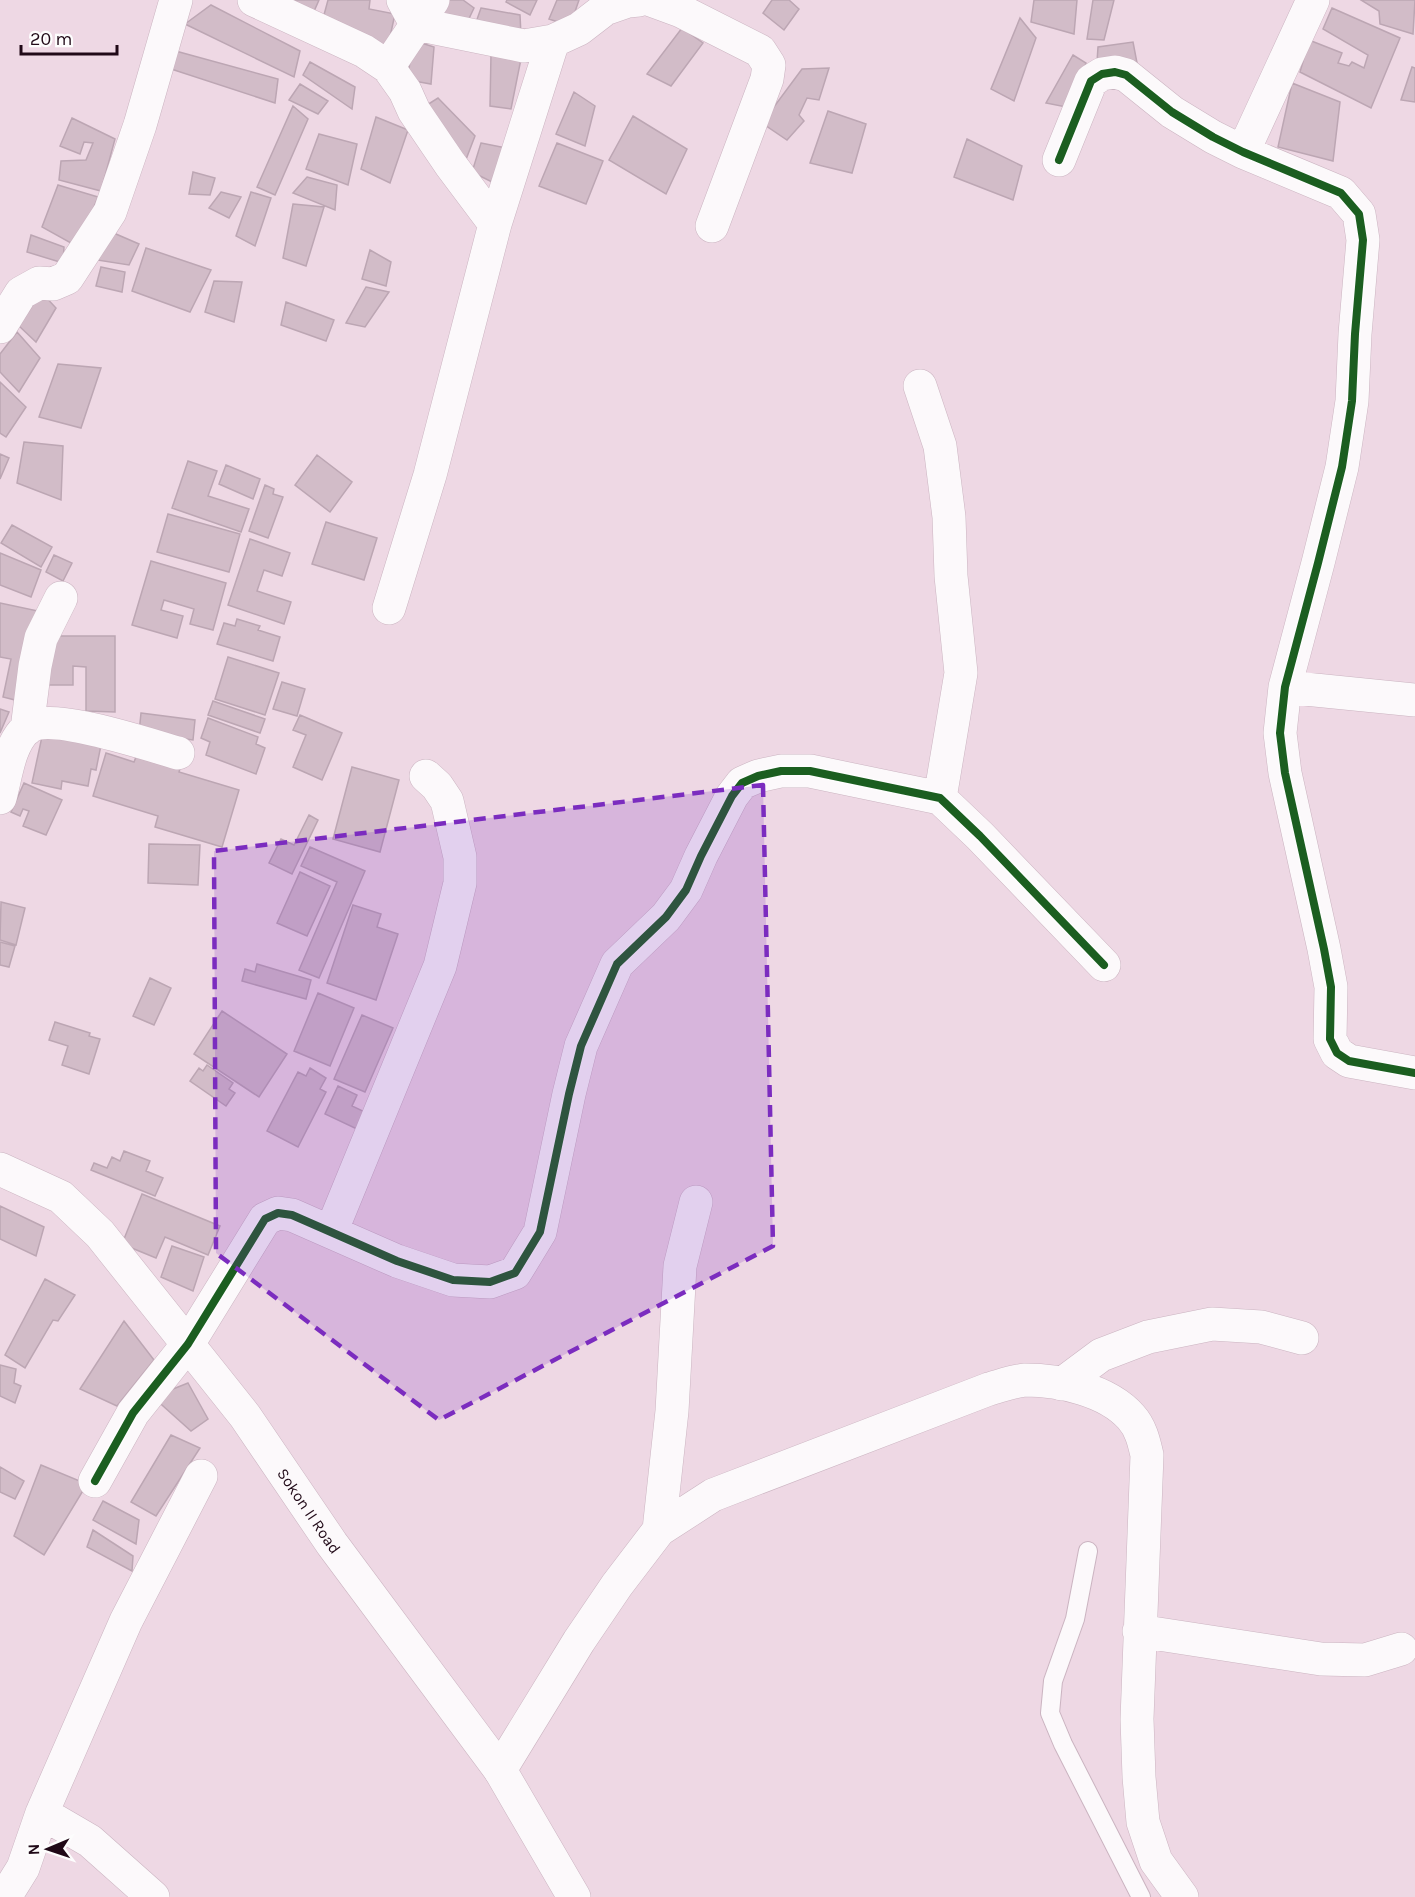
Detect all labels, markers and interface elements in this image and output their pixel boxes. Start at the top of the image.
scale bar [21,18,117,56]
text: 20 m [30,28,72,50]
street label: Sokon II Road [273,1465,345,1557]
north arrow [18,1819,78,1879]
text: N [24,1843,43,1856]

